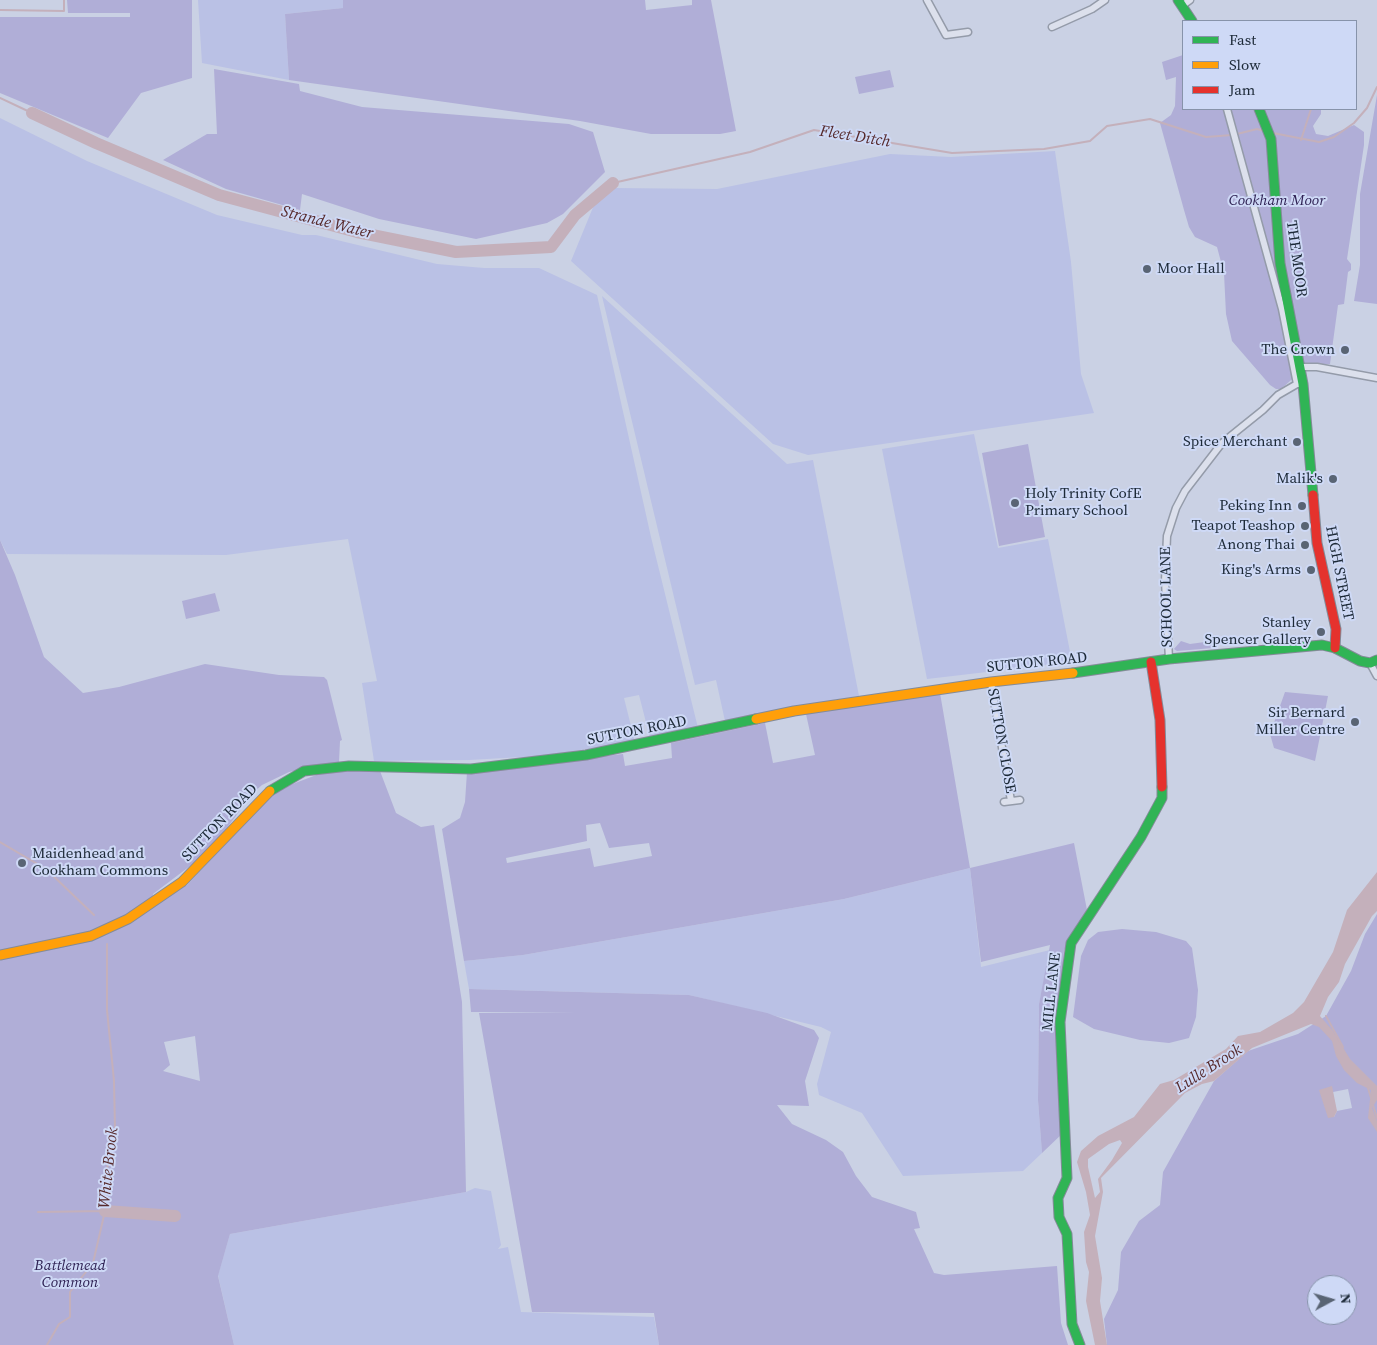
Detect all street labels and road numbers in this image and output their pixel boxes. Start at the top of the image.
street label: THE MOOR [1282,219,1310,299]
street label: HIGH STREET [1321,524,1357,622]
street label: SCHOOL LANE [1157,546,1177,648]
street label: SUTTON ROAD [986,649,1088,677]
street label: SUTTON CLOSE [983,687,1019,795]
street label: SUTTON ROAD [586,713,688,749]
street label: SUTTON ROAD [178,780,262,866]
street label: MILL LANE [1039,952,1065,1032]

